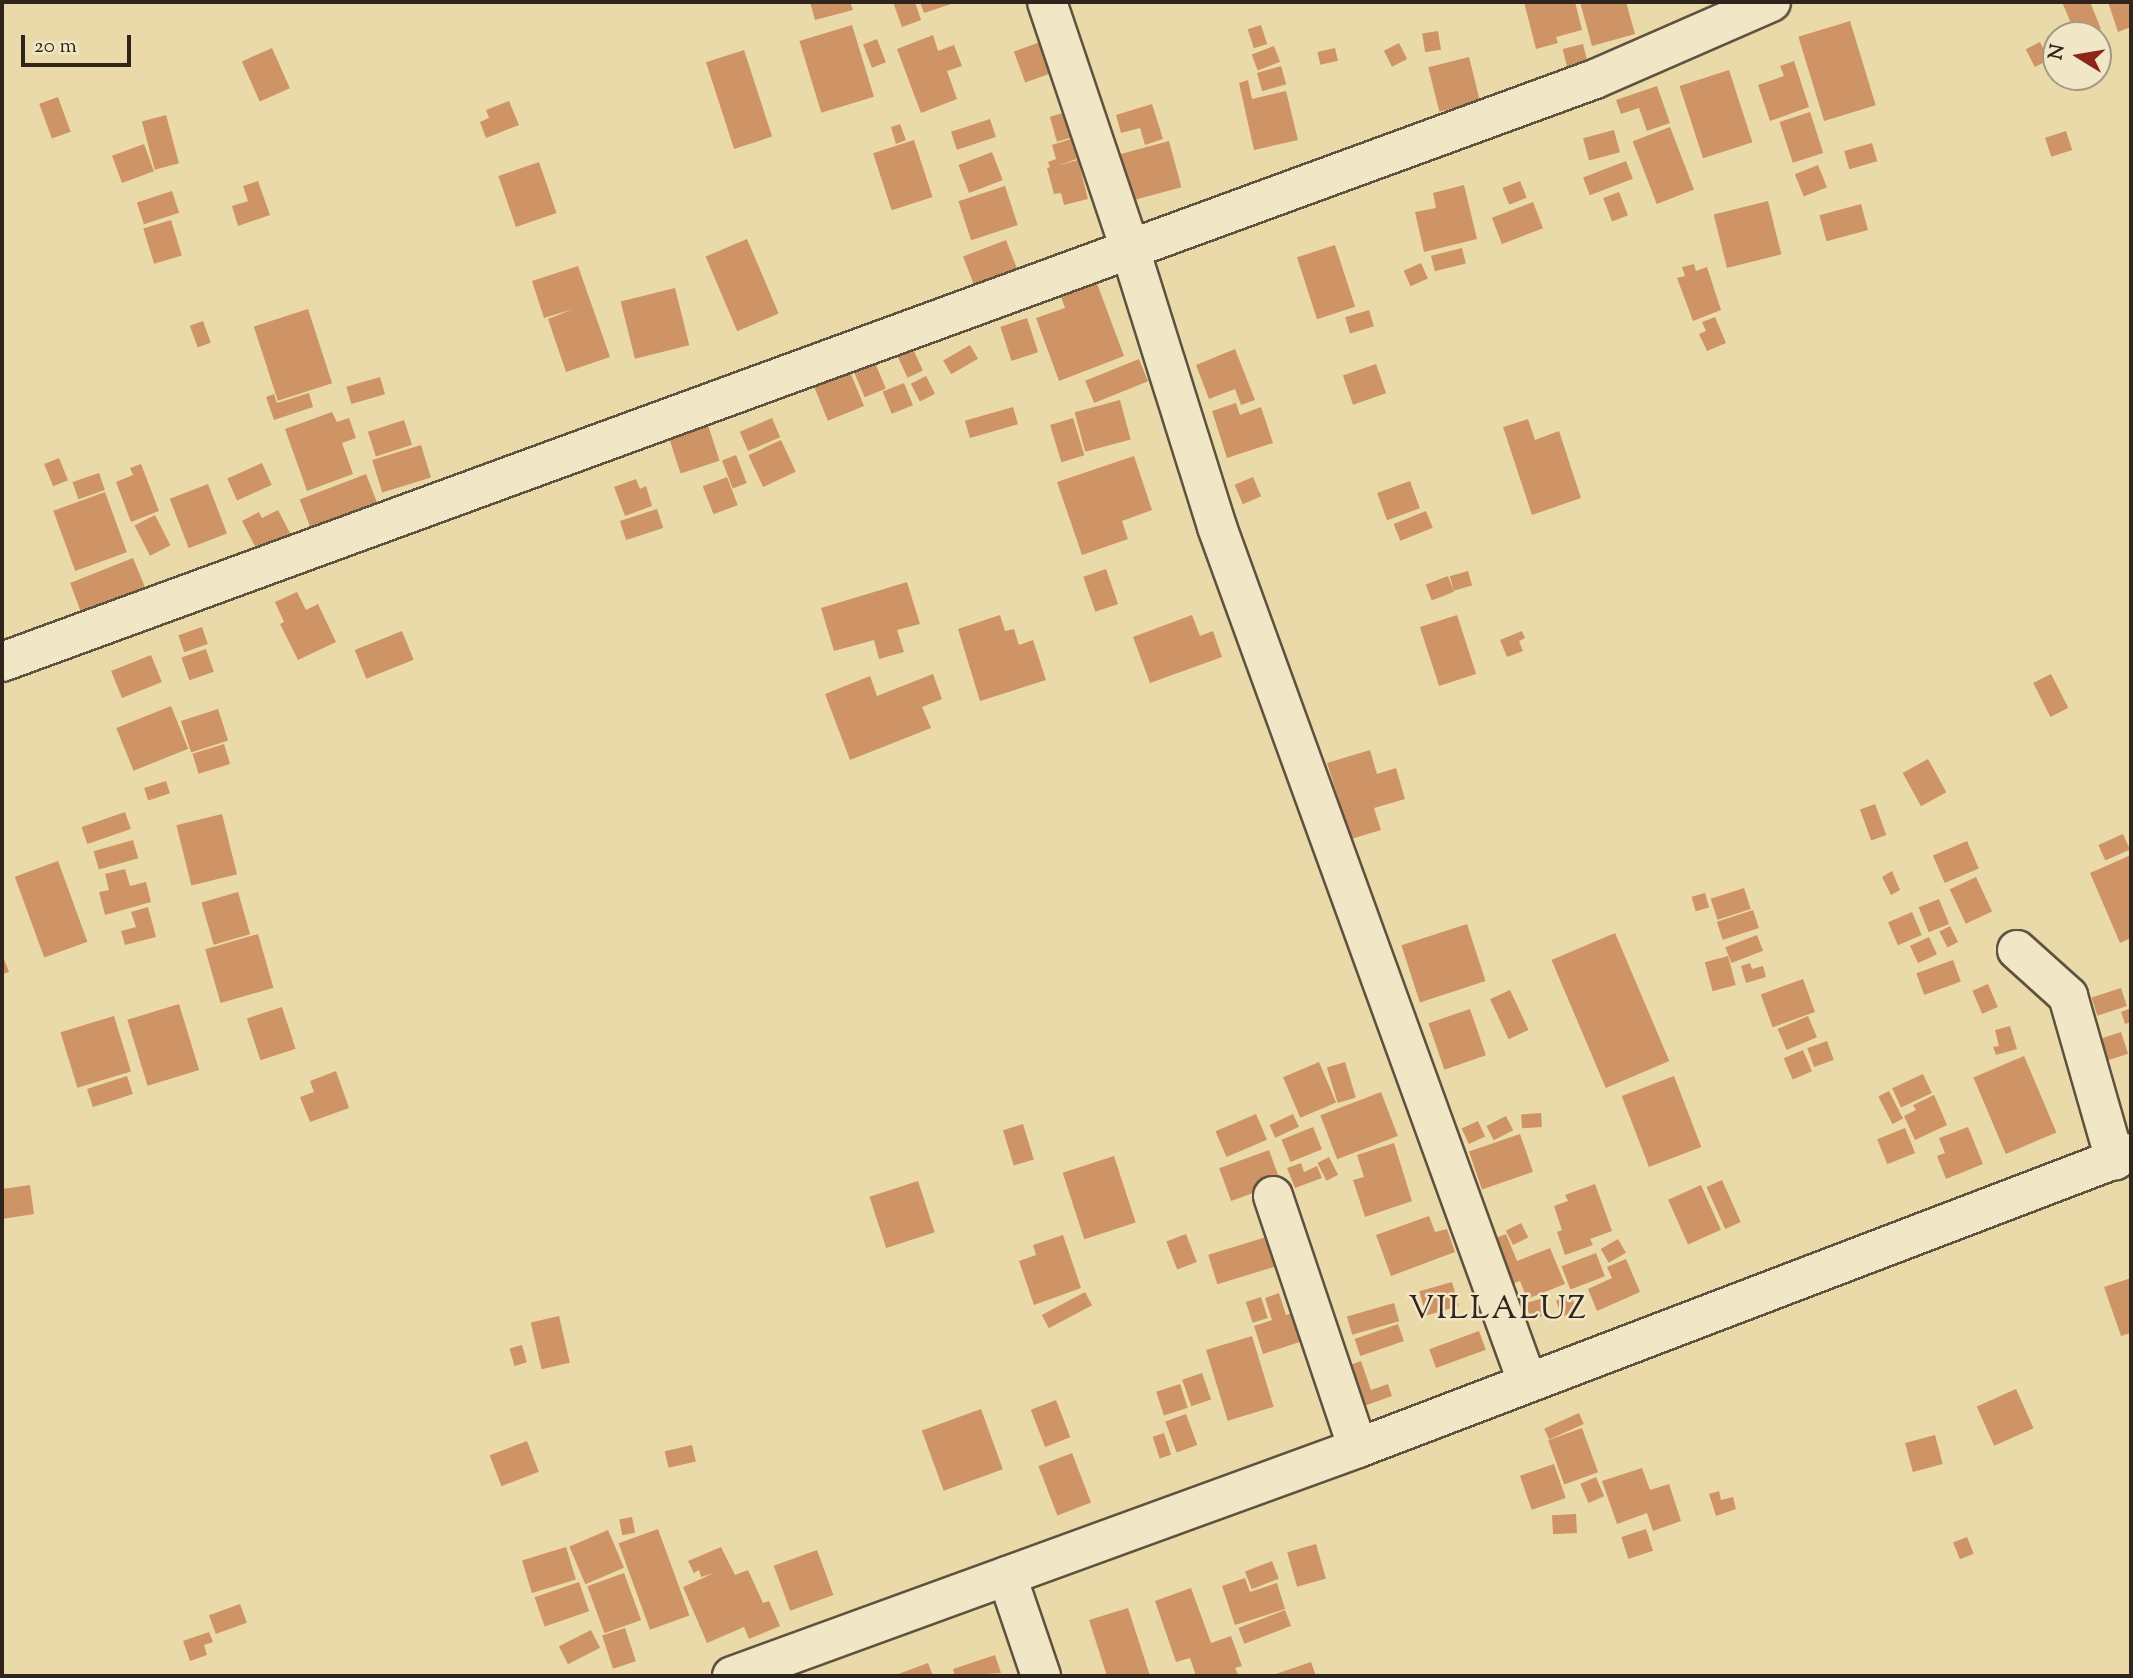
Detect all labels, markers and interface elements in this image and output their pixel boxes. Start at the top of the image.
scale bar [24,21,135,65]
north arrow [2042,21,2112,91]
text: 20 m [34,32,77,62]
text: N [2043,42,2073,62]
district label: VILLALUZ [1409,1291,1587,1329]

